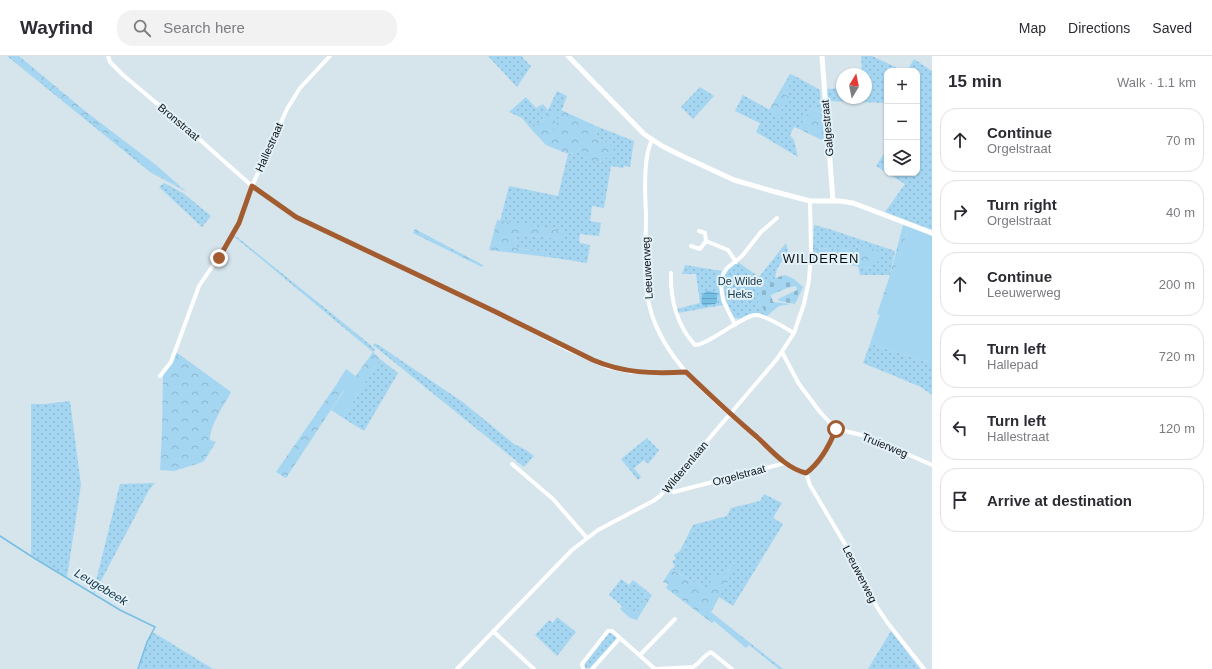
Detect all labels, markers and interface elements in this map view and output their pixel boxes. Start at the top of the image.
search box [117,10,397,46]
text: Wayfind [20,17,93,38]
icon: search [131,17,153,39]
text: Search here [163,19,245,36]
text: Map [1019,20,1046,36]
text: Directions [1068,20,1130,36]
text: Saved [1152,20,1192,36]
north arrow [836,68,872,104]
map controls [884,68,920,176]
button: + [884,68,920,104]
text: 15 min [948,72,1002,91]
text: Walk · 1.1 km [1117,75,1196,90]
street label: Galgestraat [819,99,835,157]
street label: Bronstraat [156,101,202,143]
button: − [884,104,920,140]
street label: Hallestraat [253,121,285,173]
text: Continue [987,124,1052,141]
icon: ahead [949,129,971,151]
text: 70 m [1166,133,1195,148]
button: layers [884,140,920,176]
text: Orgelstraat [987,141,1051,156]
text: Turn right [987,196,1057,213]
icon: right [949,201,971,223]
text: 40 m [1166,205,1195,220]
text: Orgelstraat [987,213,1051,228]
street label: Leeuwerweg [639,237,655,299]
route end [210,249,228,267]
district label: WILDEREN [783,251,859,266]
text: Continue [987,268,1052,285]
icon: ahead [949,273,971,295]
park label: De Wilde Heks [718,275,762,300]
text: 200 m [1159,277,1195,292]
text: Leeuwerweg [987,285,1061,300]
text: Turn left [987,340,1046,357]
icon: left [949,345,971,367]
text: 720 m [1159,349,1195,364]
text: Hallepad [987,357,1038,372]
text: Turn left [987,412,1046,429]
icon: left [949,417,971,439]
route start [827,420,845,438]
text: 120 m [1159,421,1195,436]
text: Hallestraat [987,429,1049,444]
street label: Truierweg [860,430,910,460]
street label: Wilderenlaan [660,439,710,495]
street label: Orgelstraat [711,462,767,488]
icon: arrive [949,489,971,511]
text: Arrive at destination [987,492,1132,509]
street label: Leeuwerweg [840,543,880,605]
water label: Leugebeek [72,566,131,609]

